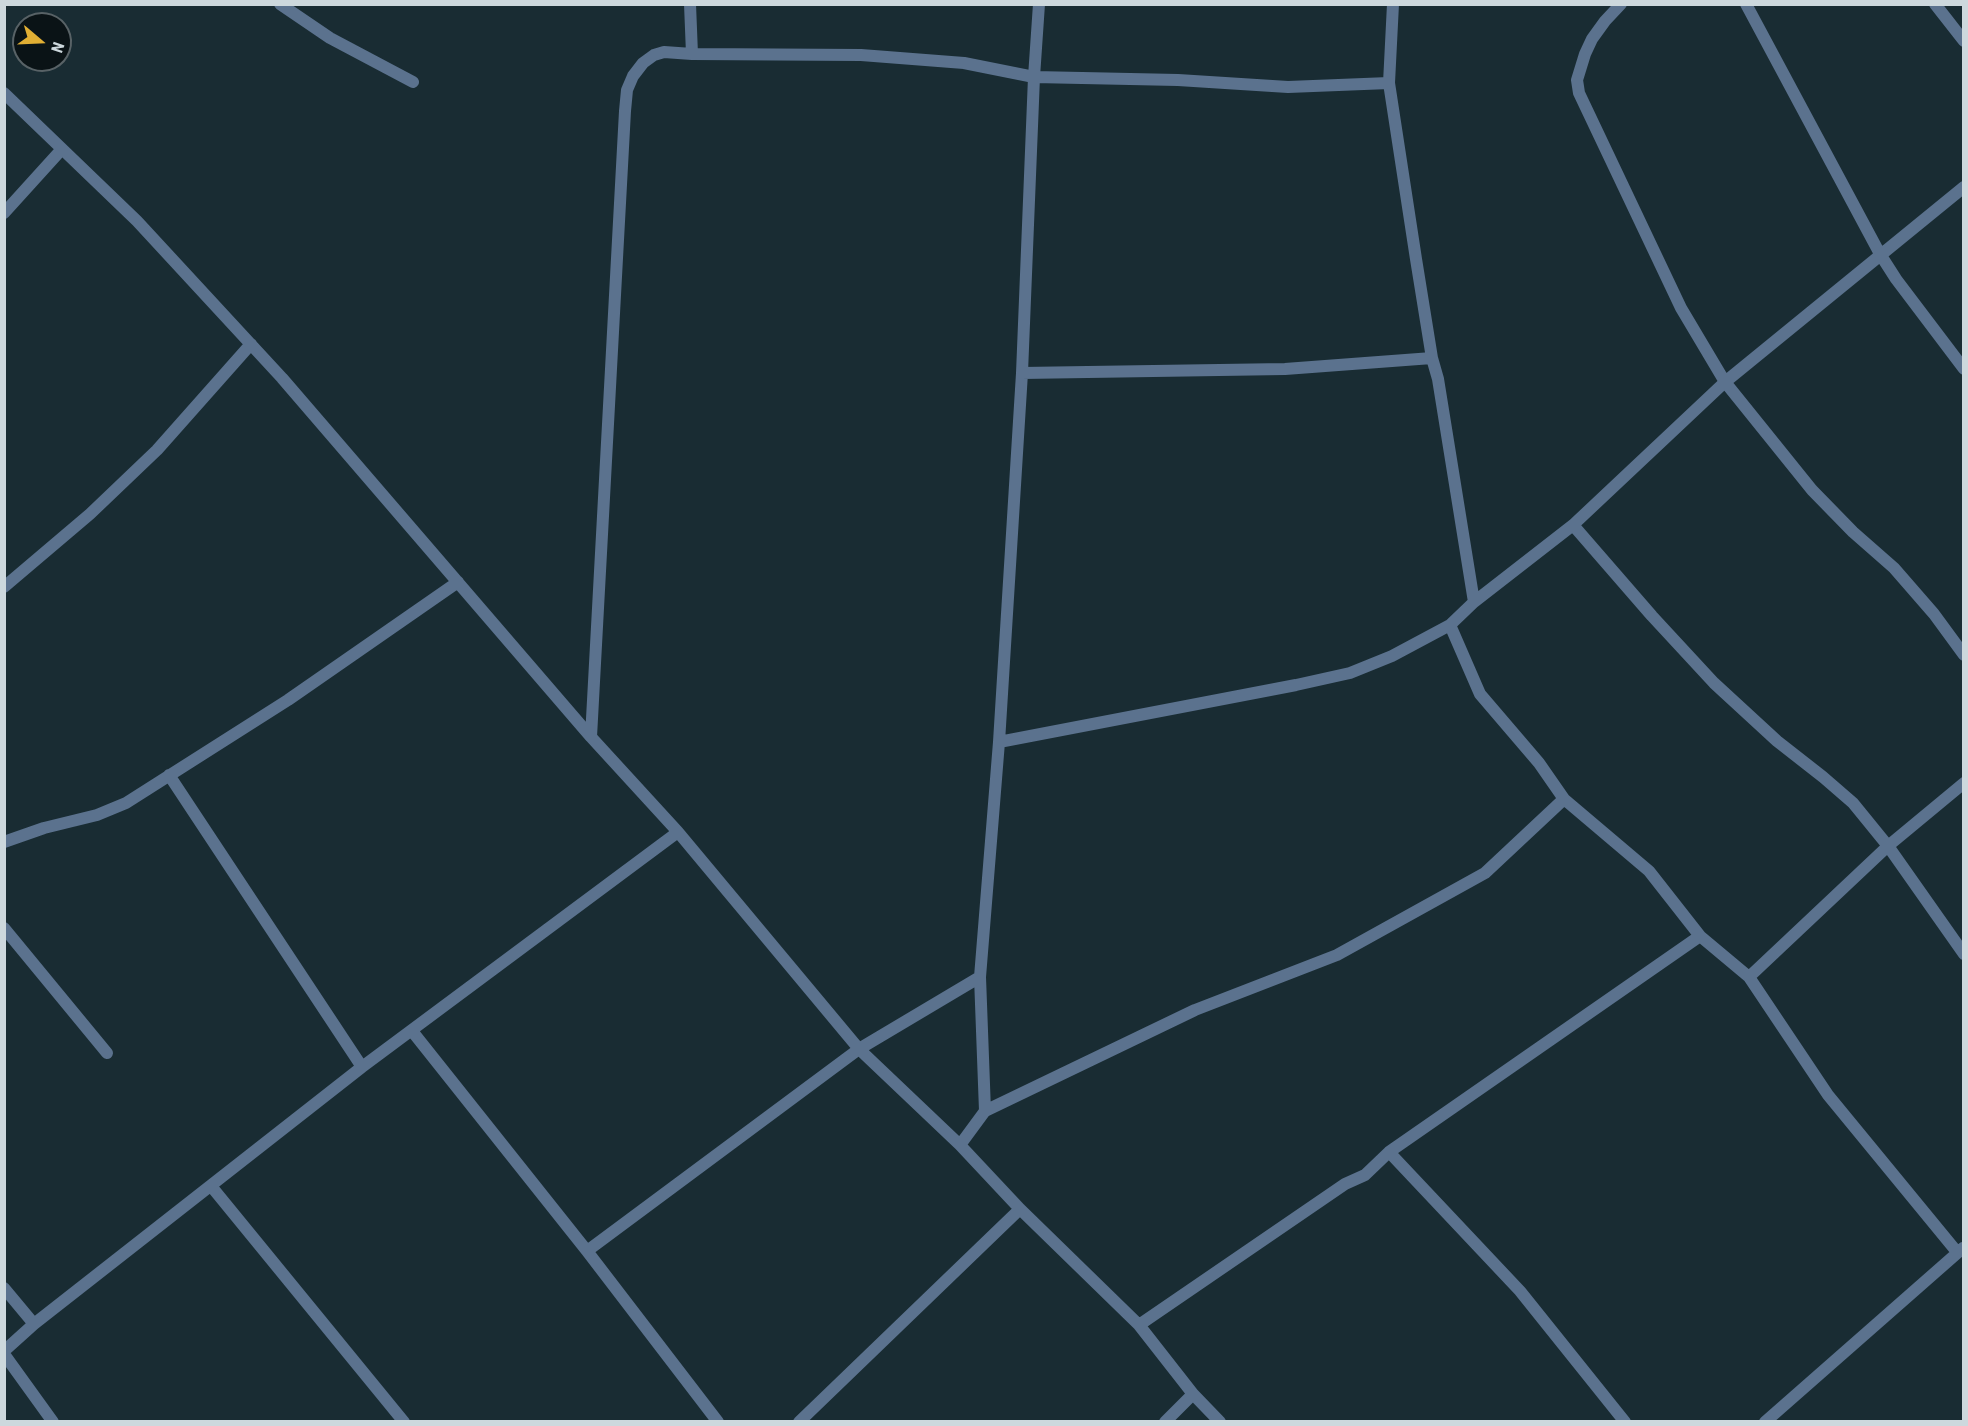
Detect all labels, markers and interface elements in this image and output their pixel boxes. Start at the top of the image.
north arrow [12,12,72,72]
text: N [47,40,68,55]

